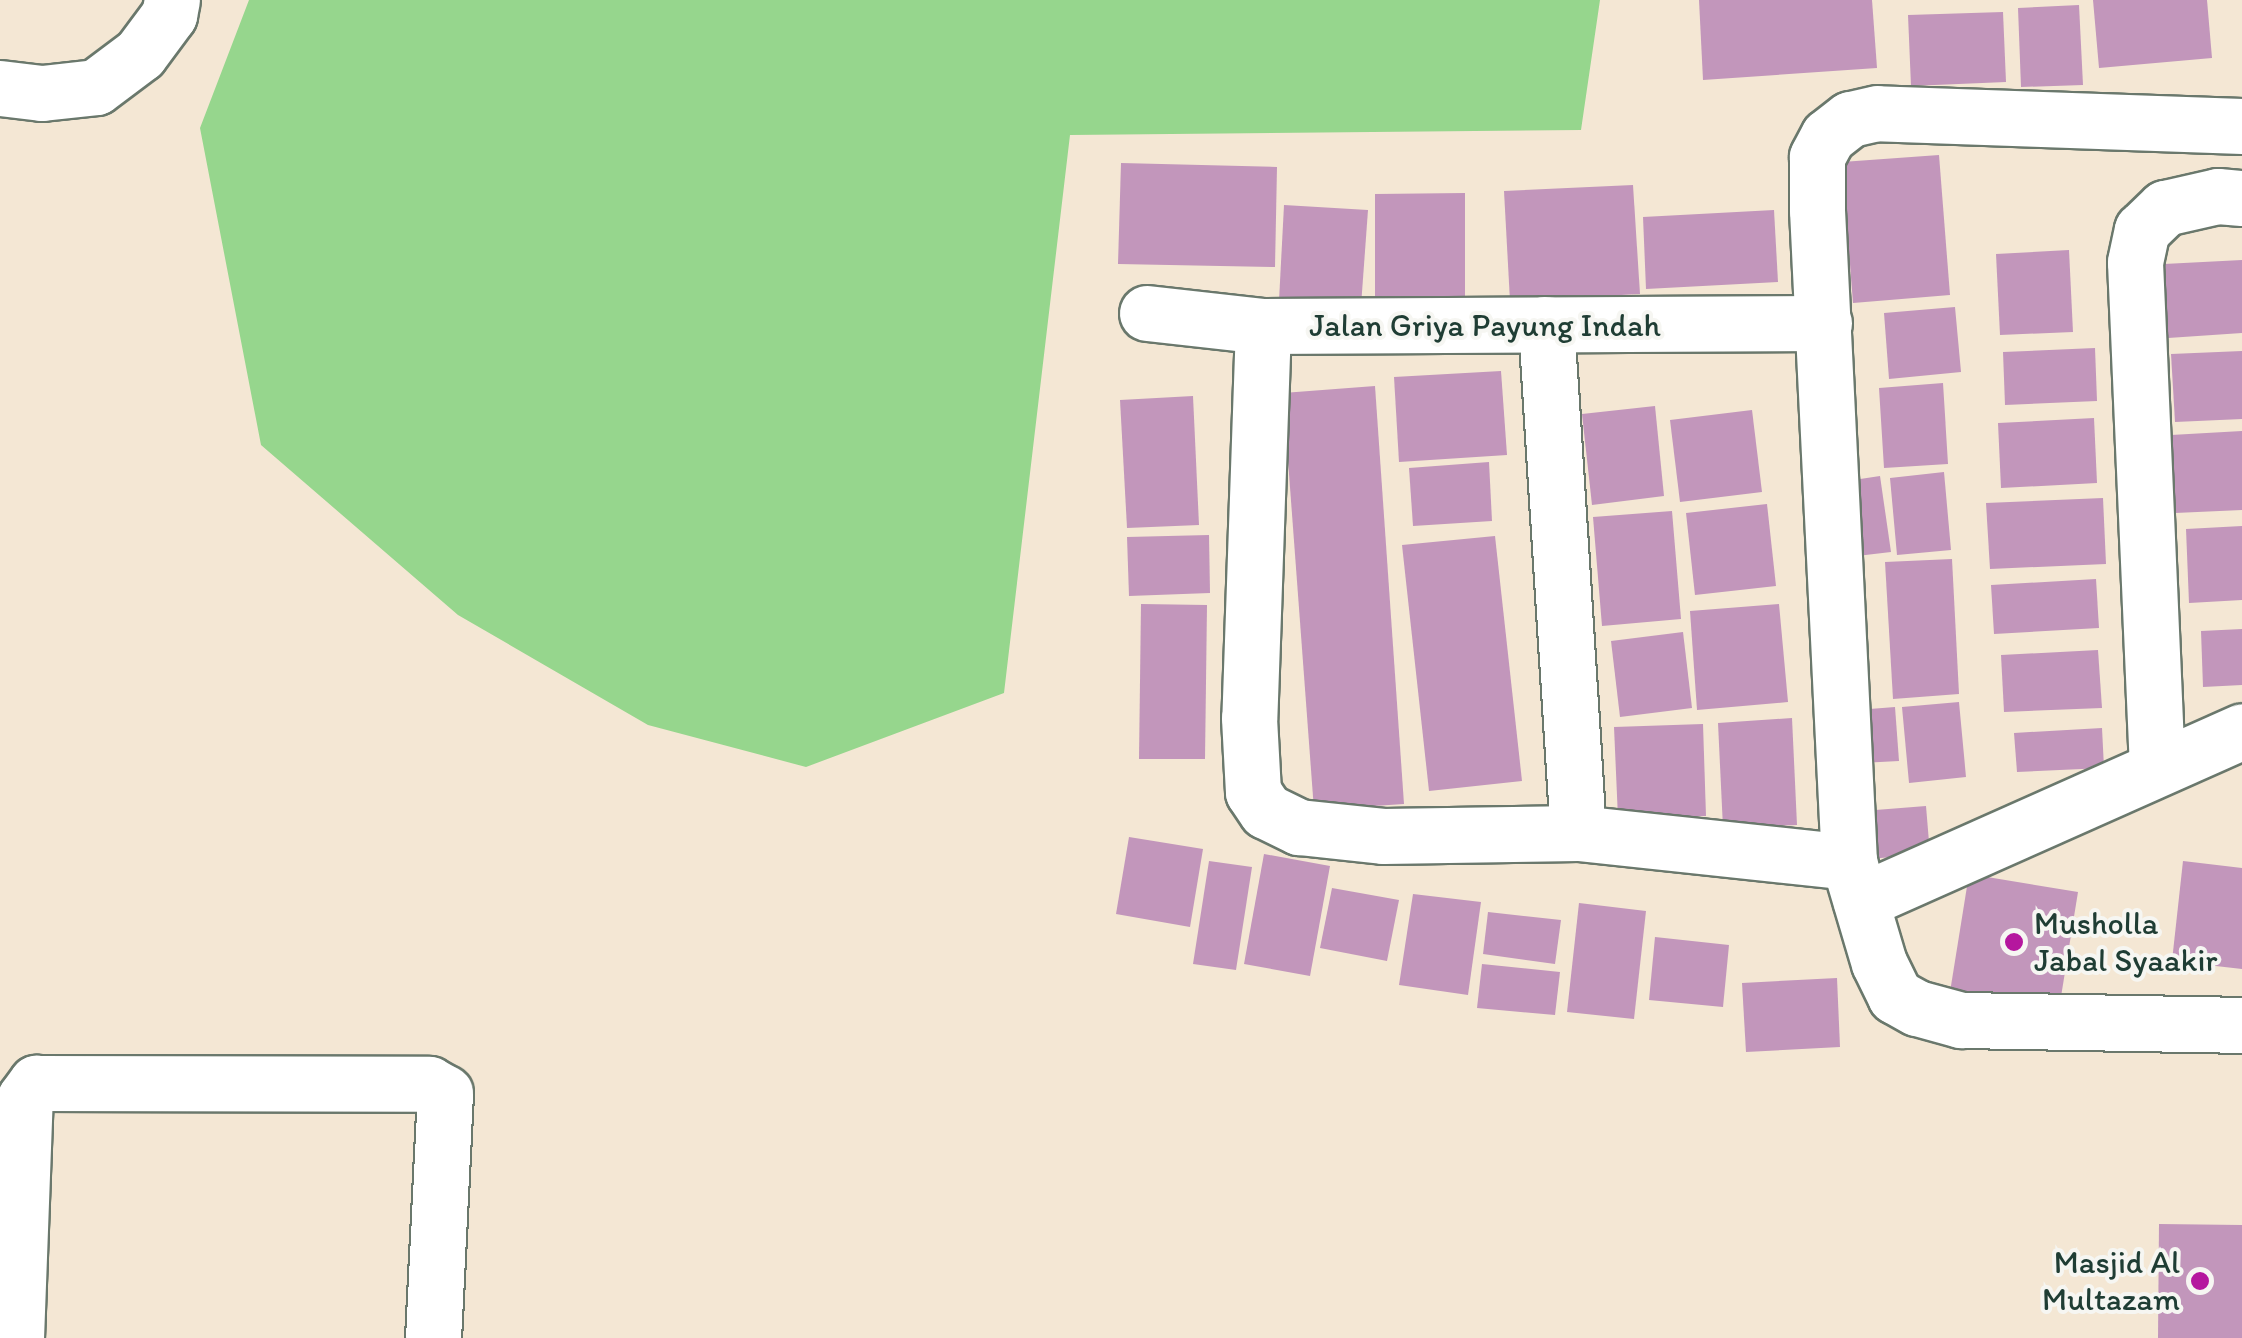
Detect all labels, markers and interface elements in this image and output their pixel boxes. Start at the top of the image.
street label: Jalan Griya Payung Indah [1310,306,1660,344]
place label: Musholla Jabal Syaakir [2034,905,2216,980]
marker: Musholla Jabal Syaakir [2003,931,2025,953]
place label: Masjid Al Multazam [2042,1244,2180,1319]
marker: Masjid Al Multazam [2189,1270,2211,1292]

